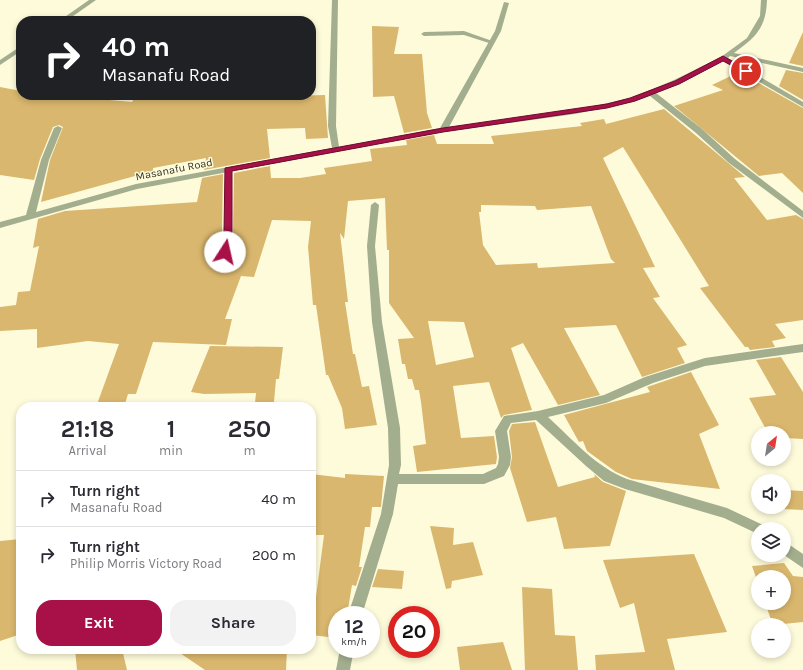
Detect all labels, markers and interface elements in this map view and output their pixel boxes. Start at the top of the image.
text: 40 m [102,30,170,63]
icon: right [36,32,88,84]
pin [729,54,763,88]
icon: arrive [735,60,757,82]
text: Masanafu Road [102,64,230,86]
street label: Masanafu Road [134,156,214,183]
position arrow [204,231,246,273]
text: 21:18 [61,415,114,443]
text: 1 [167,415,175,443]
text: 250 [228,415,271,443]
north arrow [751,426,791,466]
map controls [751,426,791,658]
text: Arrival [68,443,107,458]
text: min [159,443,183,458]
text: m [243,443,256,458]
button: sound [751,474,791,514]
text: Turn right [70,482,140,500]
icon: right [36,488,58,510]
text: 40 m [261,490,296,508]
text: Masanafu Road [70,500,163,515]
button: layers [751,522,791,562]
text: Turn right [70,538,140,556]
icon: right [36,544,58,566]
text: 200 m [252,546,296,564]
text: Philip Morris Victory Road [70,556,222,571]
button: + [751,570,791,610]
button: Exit [36,600,162,646]
button: Share [170,600,296,646]
speed limit sign: 20 [388,606,440,658]
text: 12 [344,615,364,638]
button: − [751,618,791,658]
text: km/h [341,636,367,648]

